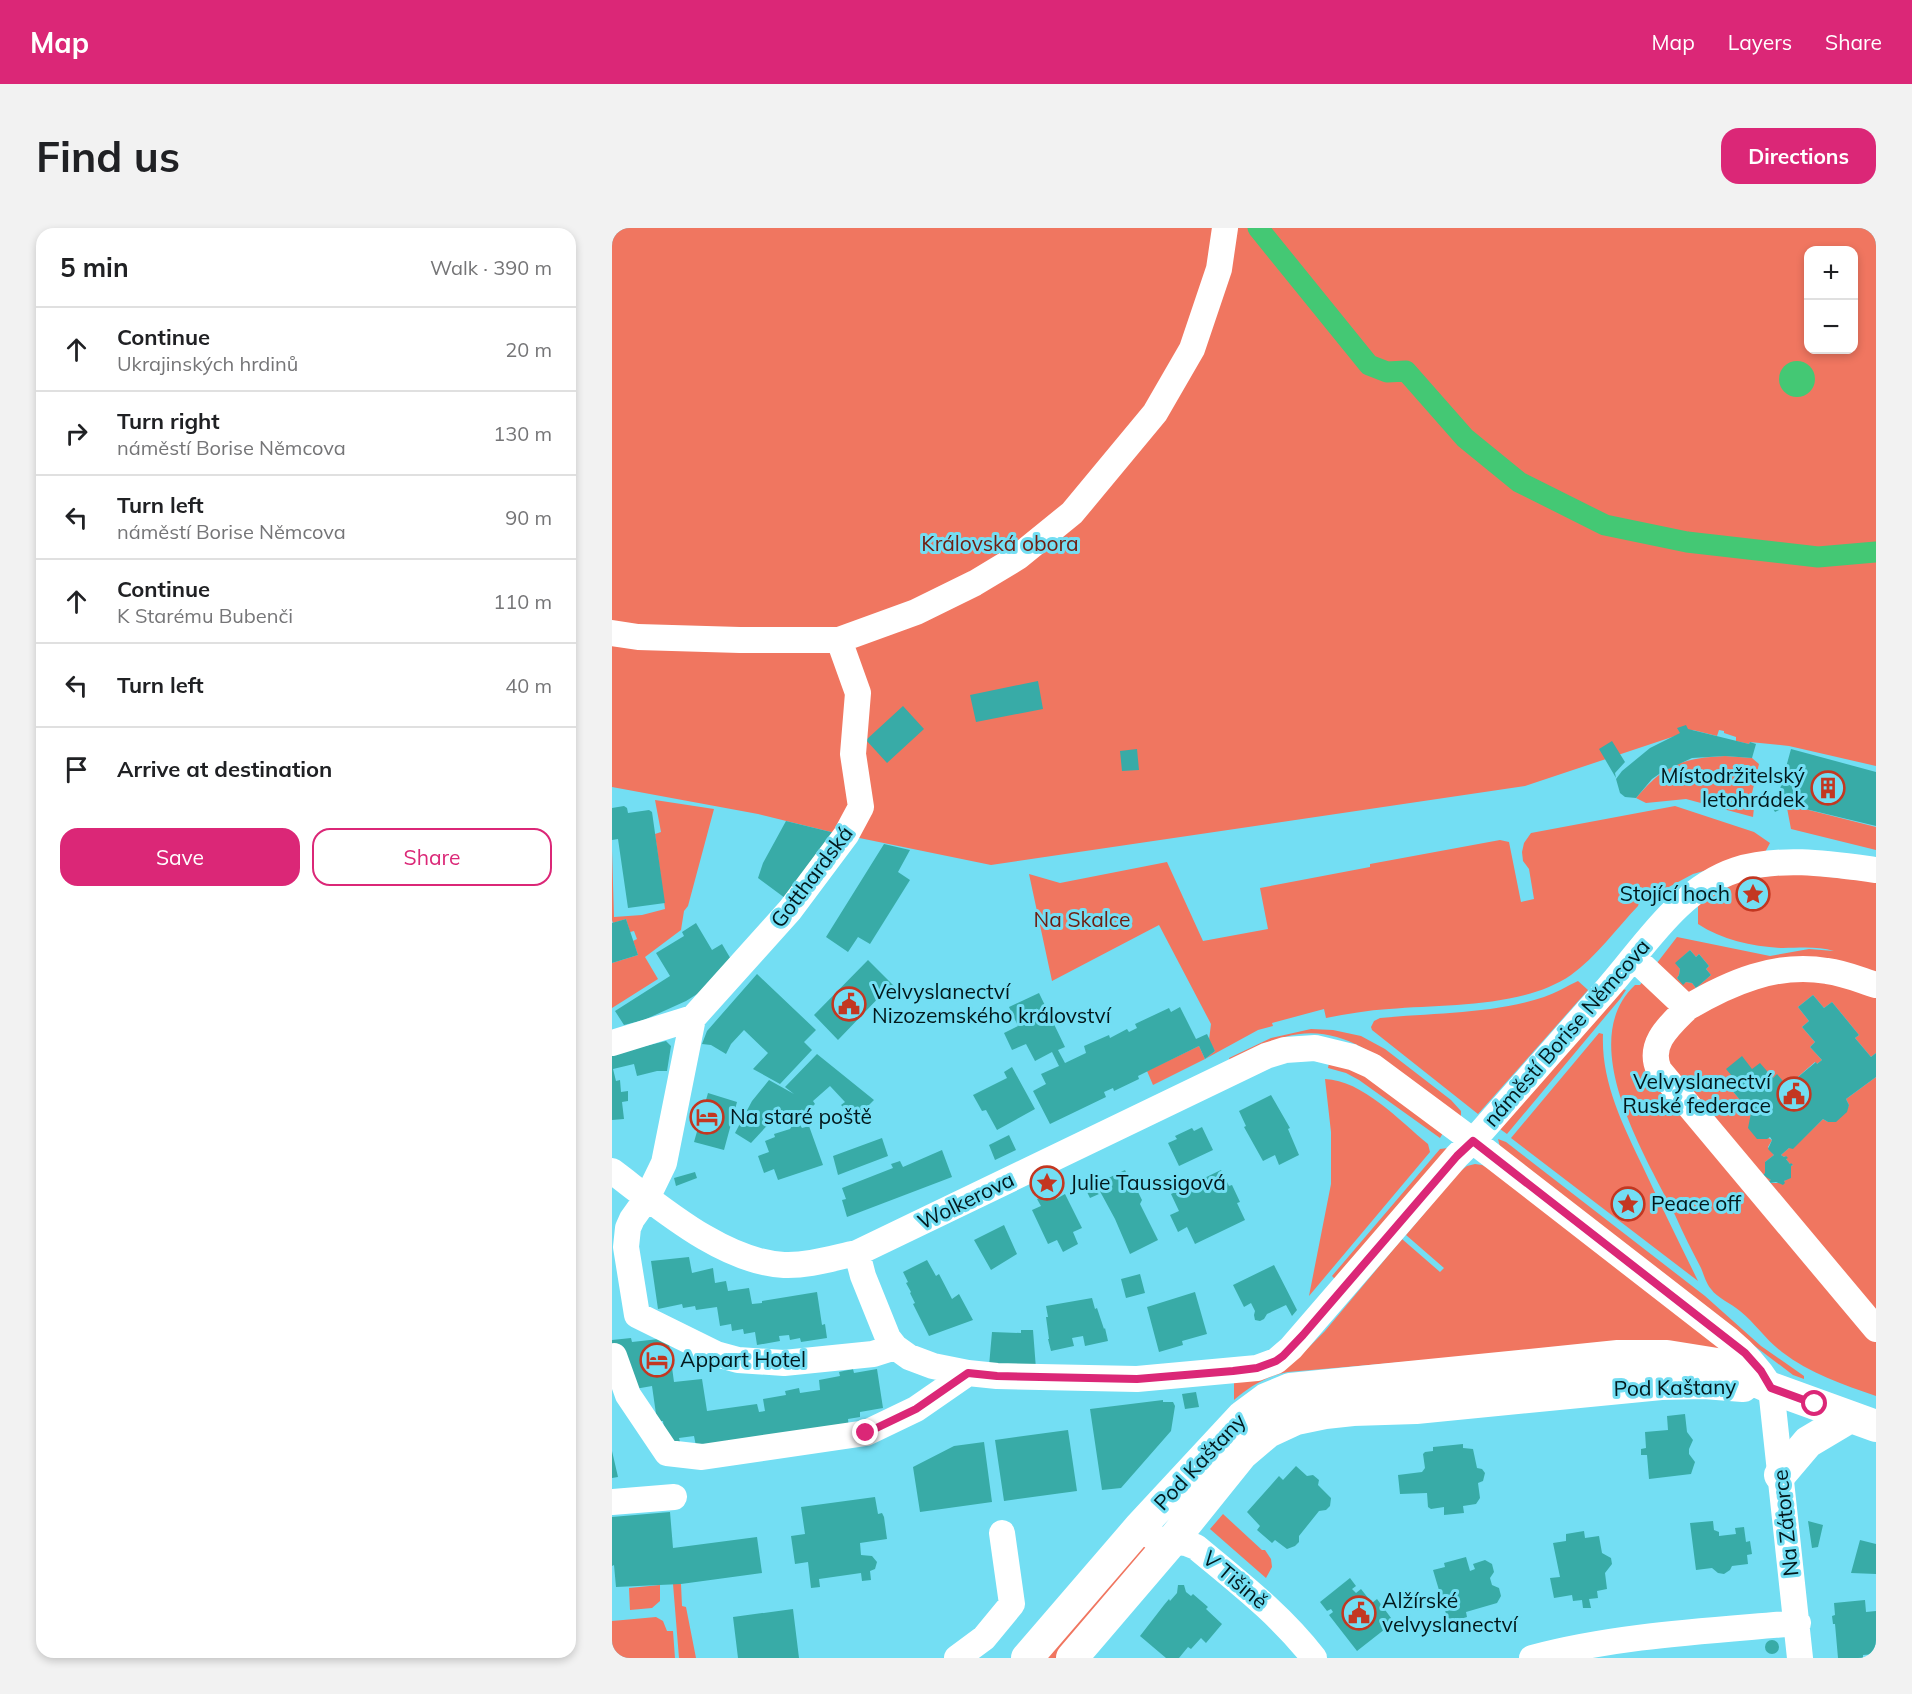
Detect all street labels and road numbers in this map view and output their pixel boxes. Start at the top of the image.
street label: Gotthardská [765,820,858,932]
street label: náměstí Borise Němcova [1478,933,1655,1132]
street label: Wolkerova [913,1166,1018,1235]
street label: Pod Kaštany [1613,1373,1737,1401]
street label: Pod Kaštany [1148,1408,1251,1515]
street label: Na Zátorce [1766,1468,1804,1578]
street label: V Tišině [1198,1545,1273,1614]

